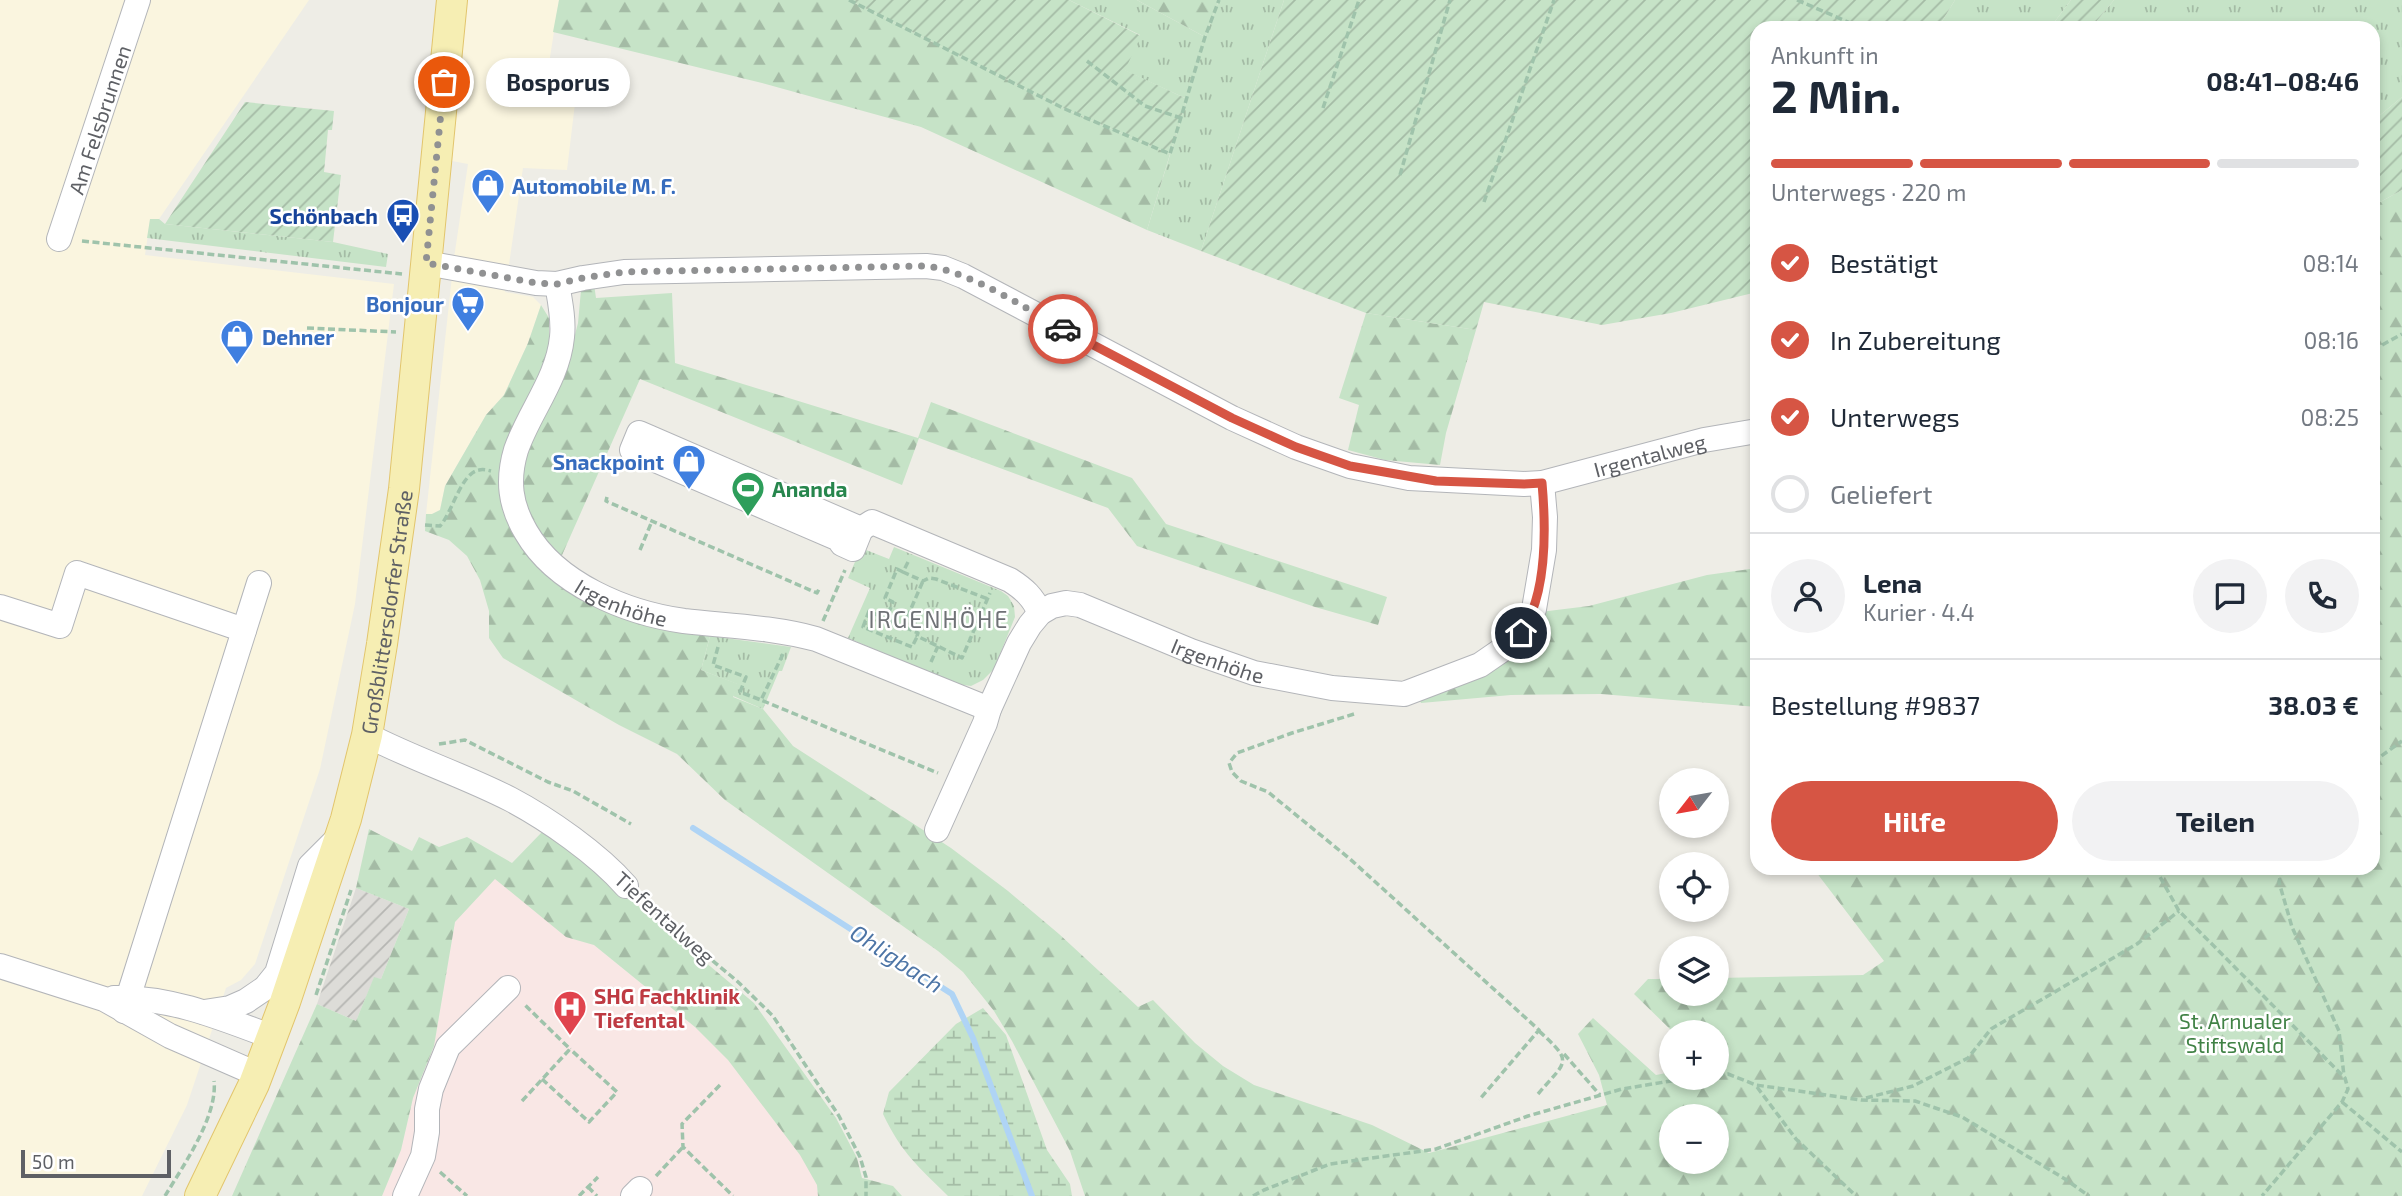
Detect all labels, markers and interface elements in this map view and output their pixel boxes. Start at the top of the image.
text: Ankunft in [1771,41,1879,69]
street label: Am Felsbrunnen [62,42,135,197]
pin [414,52,474,112]
callout: Bosporus [486,57,630,106]
icon: bag [425,63,463,101]
text: 08:41–08:46 [2206,65,2359,96]
text: 2 Min. [1771,67,1901,122]
text: Bosporus [506,68,610,96]
shop icon: Automobile M. F. [469,166,507,215]
place label: Automobile M. F. [512,173,676,198]
text: Unterwegs · 220 m [1771,178,1966,206]
bus stop icon: Schönbach [384,196,422,245]
place label: Schönbach [270,203,378,228]
icon: check [1771,244,1809,282]
text: Bestätigt [1830,247,1938,278]
text: 08:14 [2302,249,2359,277]
supermarket icon: Bonjour [449,284,487,333]
place label: Bonjour [366,291,444,316]
courier [1028,294,1098,364]
icon: car [1044,310,1082,348]
shop icon: Dehner [218,317,256,366]
icon: check [1771,321,1809,359]
place label: Dehner [262,324,334,349]
text: In Zubereitung [1830,324,2001,355]
text: 08:16 [2303,326,2359,354]
icon: check [1771,398,1809,436]
text: Unterwegs [1830,401,1960,432]
text: 08:25 [2300,403,2359,431]
street label: Irgentalweg [1591,428,1708,481]
shop icon: Snackpoint [670,442,708,491]
place label: Snackpoint [553,449,664,474]
sports icon: Ananda [729,469,767,518]
place label: Ananda [772,476,847,501]
text: Geliefert [1830,478,1932,509]
street label: Großblittersdorfer Straße [355,488,416,736]
button: person [1771,559,1845,633]
button: chat [2193,559,2267,633]
button: phone [2285,559,2359,633]
text: Lena [1863,567,1922,598]
street label: Irgenhöhe [571,573,670,630]
text: Kurier · 4.4 [1863,598,1975,626]
pin [1491,603,1551,663]
district label: IRGENHÖHE [869,605,1009,633]
icon: home [1502,614,1540,652]
street label: Irgenhöhe [1168,632,1266,687]
text: Bestellung #9837 [1771,689,1980,720]
text: 38.03 € [2268,689,2359,720]
north arrow [1659,768,1729,838]
map controls [1659,768,1729,1174]
button: Hilfe [1771,781,2058,861]
button: Teilen [2072,781,2359,861]
button: locate [1659,852,1729,922]
street label: Tiefentalweg [610,866,720,969]
water label: Ohligbach [845,918,949,998]
button: layers [1659,936,1729,1006]
place label: SHG Fachklinik Tiefental [594,983,740,1032]
hospital icon: SHG Fachklinik Tiefental [551,988,589,1037]
park label: St. Arnualer Stiftswald [2179,1008,2291,1057]
button: + [1659,1020,1729,1090]
button: − [1659,1104,1729,1174]
scale bar [21,1147,172,1179]
text: 50 m [32,1150,75,1173]

